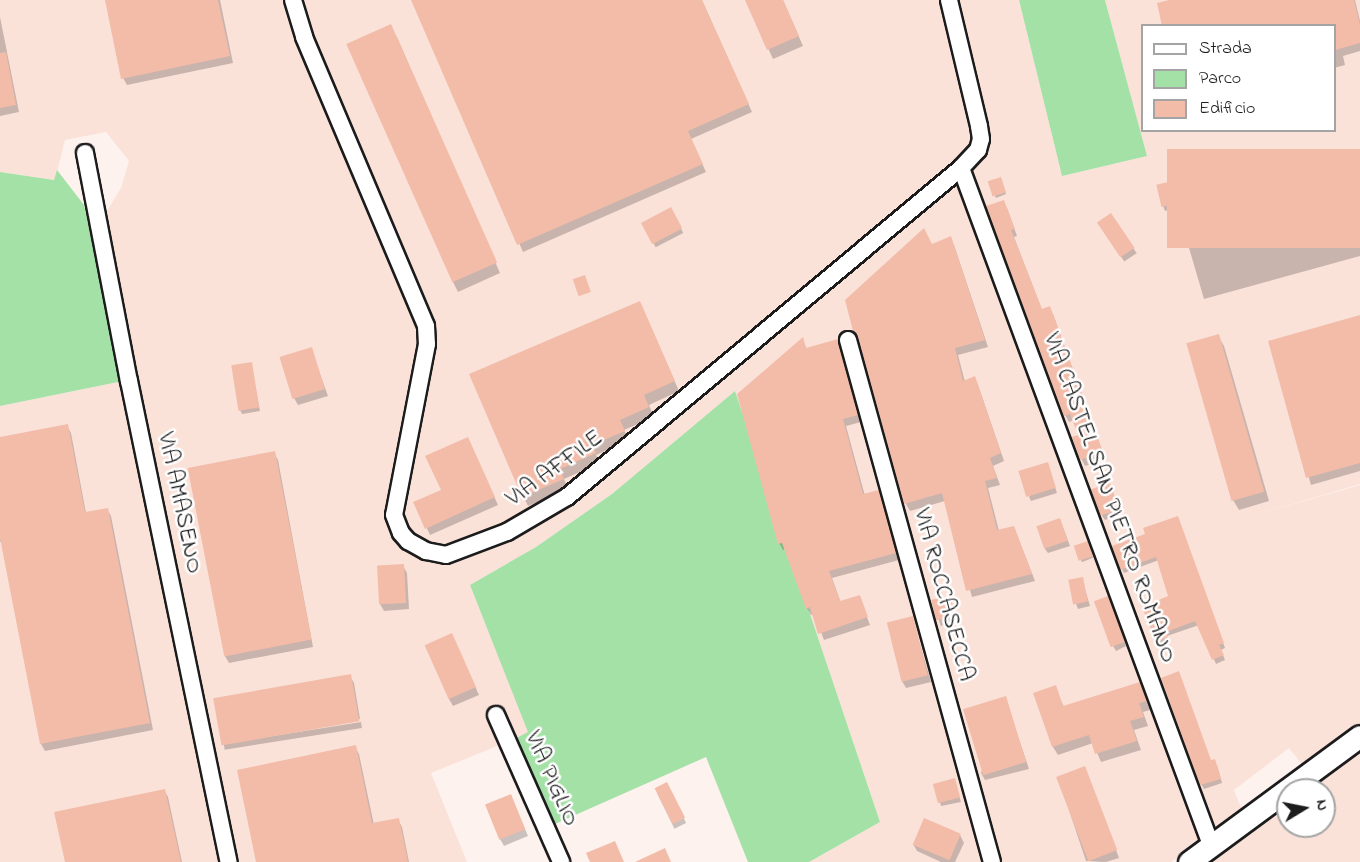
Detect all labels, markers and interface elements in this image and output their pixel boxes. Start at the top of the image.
legend [1141,24,1336,132]
text: Strada [1199,36,1252,62]
text: Parco [1199,66,1241,92]
text: Edificio [1199,96,1255,122]
street label: VIA CASTEL SAN PIETRO ROMANO [1036,329,1182,667]
street label: VIA AFFILE [501,424,609,514]
street label: VIA AMASENO [150,430,208,576]
street label: VIA ROCCASECCA [906,505,980,685]
street label: VIA PIGLIO [517,727,585,831]
north arrow [1276,778,1336,838]
text: N [1309,798,1335,813]

